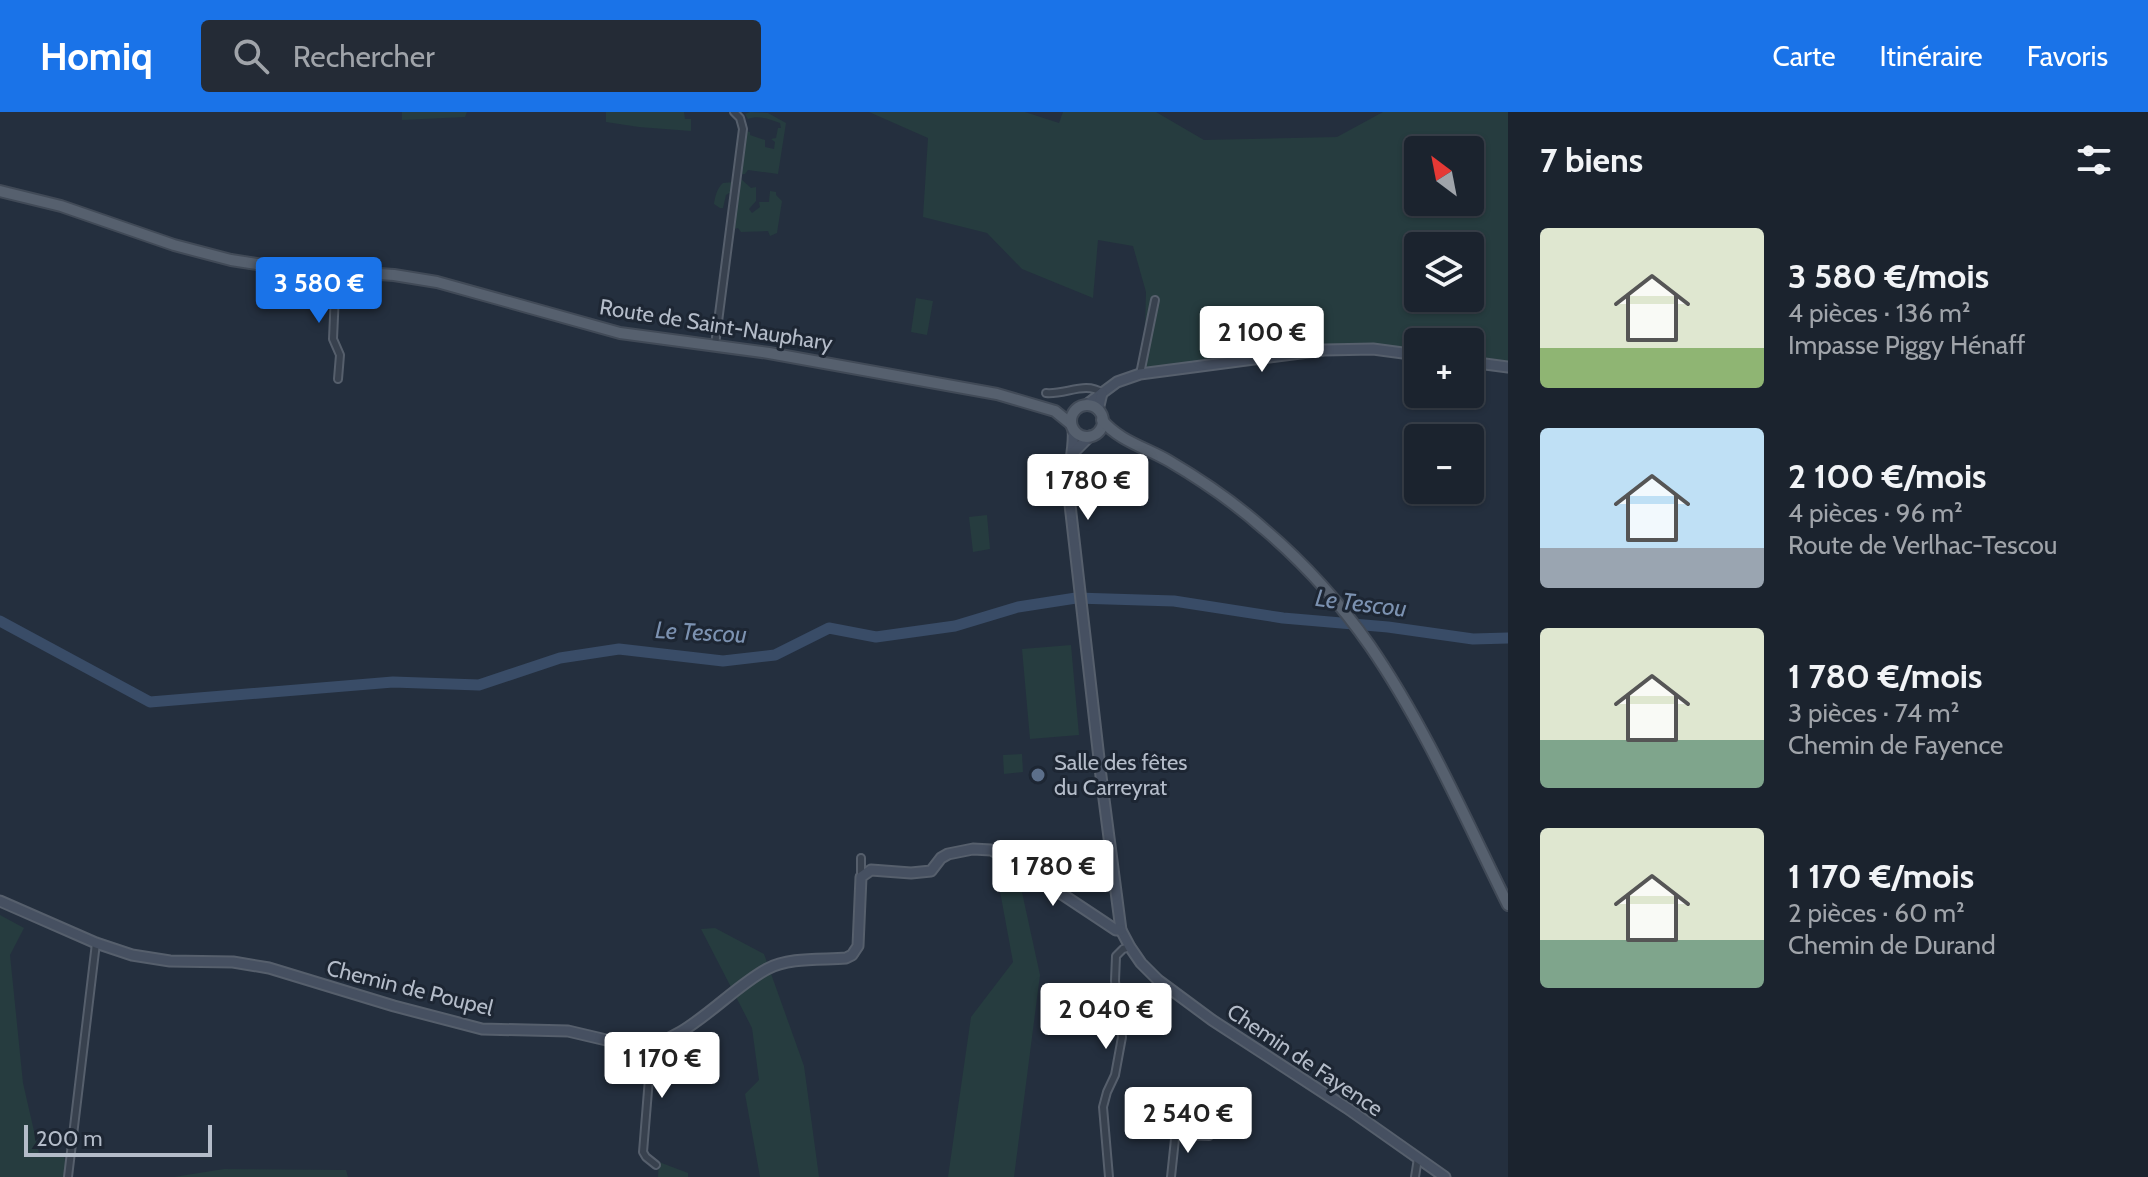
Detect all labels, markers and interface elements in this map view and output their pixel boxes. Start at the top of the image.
search box [201,20,761,92]
text: Homiq [40,33,153,80]
icon: search [229,34,273,78]
text: Rechercher [293,38,435,75]
text: Carte [1772,39,1836,73]
text: Itinéraire [1880,39,1983,73]
text: Favoris [2027,39,2108,73]
north arrow [1404,136,1484,216]
map controls [1404,136,1484,504]
icon: filters [2072,138,2116,182]
text: 7 biens [1540,139,1643,181]
button: layers [1404,232,1484,312]
text: 3 580 €/mois [1788,255,1989,297]
pin: 3 580 € [245,257,393,325]
icon: home [1604,260,1700,356]
text: 3 580 € [274,267,364,299]
street label: Route de Saint-Nauphary [598,293,834,357]
text: 4 pièces · 136 m² [1788,297,1970,329]
pin: 2 100 € [1188,306,1336,374]
text: 2 100 € [1218,316,1306,348]
button: + [1404,328,1484,408]
text: Impasse Piggy Hénaff [1788,329,2025,361]
button: − [1404,424,1484,504]
pin: 1 780 € [1014,454,1162,522]
text: 2 100 €/mois [1788,455,1986,497]
icon: home [1604,460,1700,556]
text: 1 780 € [1045,464,1131,496]
text: 4 pièces · 96 m² [1788,497,1963,529]
text: Route de Verlhac-Tescou [1788,529,2057,561]
water label: Le Tescou [1314,583,1408,623]
water label: Le Tescou [654,615,748,649]
text: 1 780 €/mois [1788,655,1982,697]
icon: home [1604,660,1700,756]
text: 3 pièces · 74 m² [1788,697,1959,729]
text: Chemin de Fayence [1788,729,2003,761]
place label: Salle des fêtes du Carreyrat [1054,749,1187,801]
marker: Salle des fêtes du Carreyrat [1029,766,1047,784]
pin: 1 780 € [979,840,1127,908]
text: 1 780 € [1010,850,1096,882]
text: 1 170 €/mois [1788,855,1974,897]
icon: home [1604,860,1700,956]
text: 2 pièces · 60 m² [1788,897,1965,929]
text: Chemin de Durand [1788,929,1996,961]
street label: Chemin de Poupel [324,954,497,1022]
pin: 2 040 € [1032,983,1180,1051]
text: 2 040 € [1059,993,1153,1025]
street label: Chemin de Fayence [1222,998,1388,1122]
pin: 1 170 € [588,1032,736,1100]
text: 1 170 € [623,1042,701,1074]
pin: 2 540 € [1114,1087,1262,1155]
text: 2 540 € [1143,1097,1233,1129]
scale bar [24,1121,212,1157]
text: 200 m [36,1125,102,1152]

